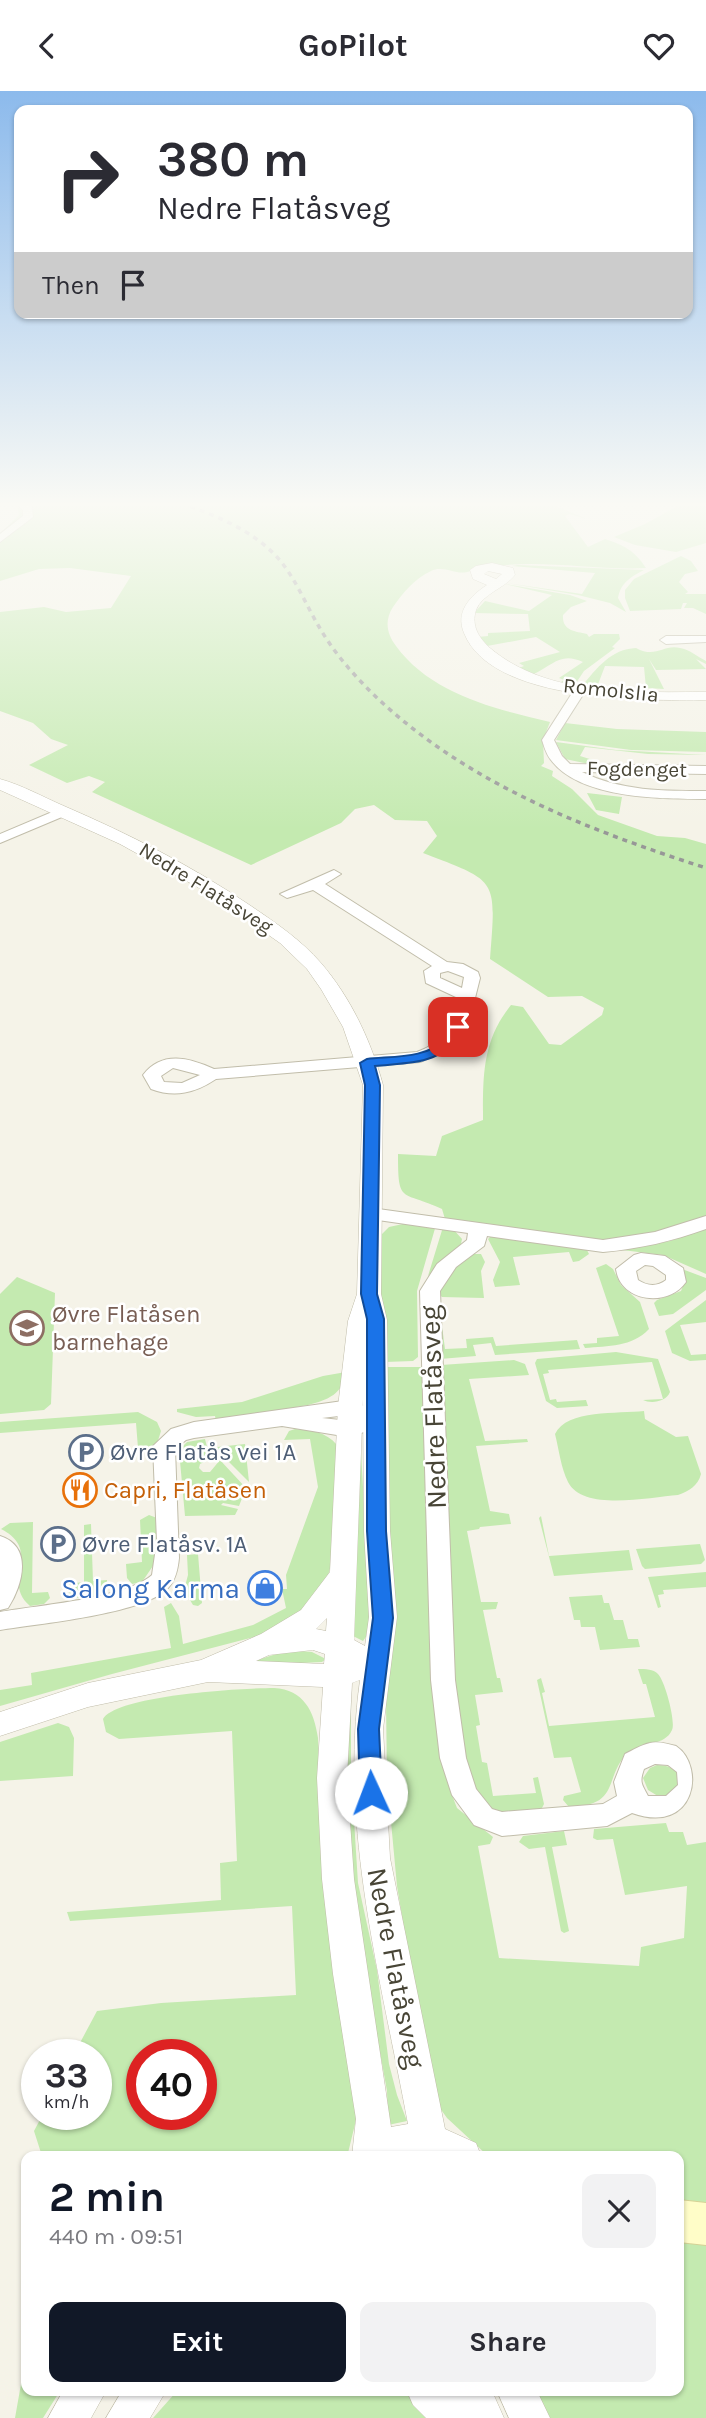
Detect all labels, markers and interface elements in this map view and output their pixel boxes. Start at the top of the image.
icon: back [28,27,66,65]
text: GoPilot [298,27,408,64]
icon: heart [640,27,678,65]
text: 380 m [157,131,309,188]
icon: right [42,133,133,224]
text: Nedre Flatåsveg [157,190,390,227]
icon: arrive [114,266,152,304]
text: Then [42,270,100,301]
street label: Romolslia [562,673,660,707]
street label: Fogdenget [587,756,687,782]
street label: Nedre Flatåsveg [135,837,277,939]
pin [428,997,488,1057]
icon: arrive [439,1008,477,1046]
place label: Øvre Flatåsen barnehage [52,1300,200,1356]
street label: Nedre Flatåsveg [413,1304,453,1510]
school or university icon: Øvre Flatåsen barnehage [8,1309,46,1347]
parking icon: Øvre Flatås vei 1A [67,1433,105,1471]
place label: Øvre Flatås vei 1A [110,1438,296,1466]
restaurant icon: Capri, Flatåsen [61,1471,99,1509]
place label: Capri, Flatåsen [104,1476,267,1504]
parking icon: Øvre Flatåsv. 1A [39,1525,77,1563]
place label: Øvre Flatåsv. 1A [82,1530,248,1558]
shop icon: Salong Karma [246,1569,284,1607]
place label: Salong Karma [61,1572,240,1605]
position arrow [334,1756,408,1830]
street label: Nedre Flatåsveg [360,1865,432,2072]
speed limit sign: 40 [126,2039,217,2130]
text: 33 [45,2055,88,2096]
text: km/h [44,2091,89,2113]
text: 2 min [49,2172,165,2222]
button: close [582,2174,656,2248]
text: 440 m · 09:51 [49,2223,183,2250]
button: Exit [49,2302,346,2382]
button: Share [360,2302,656,2382]

